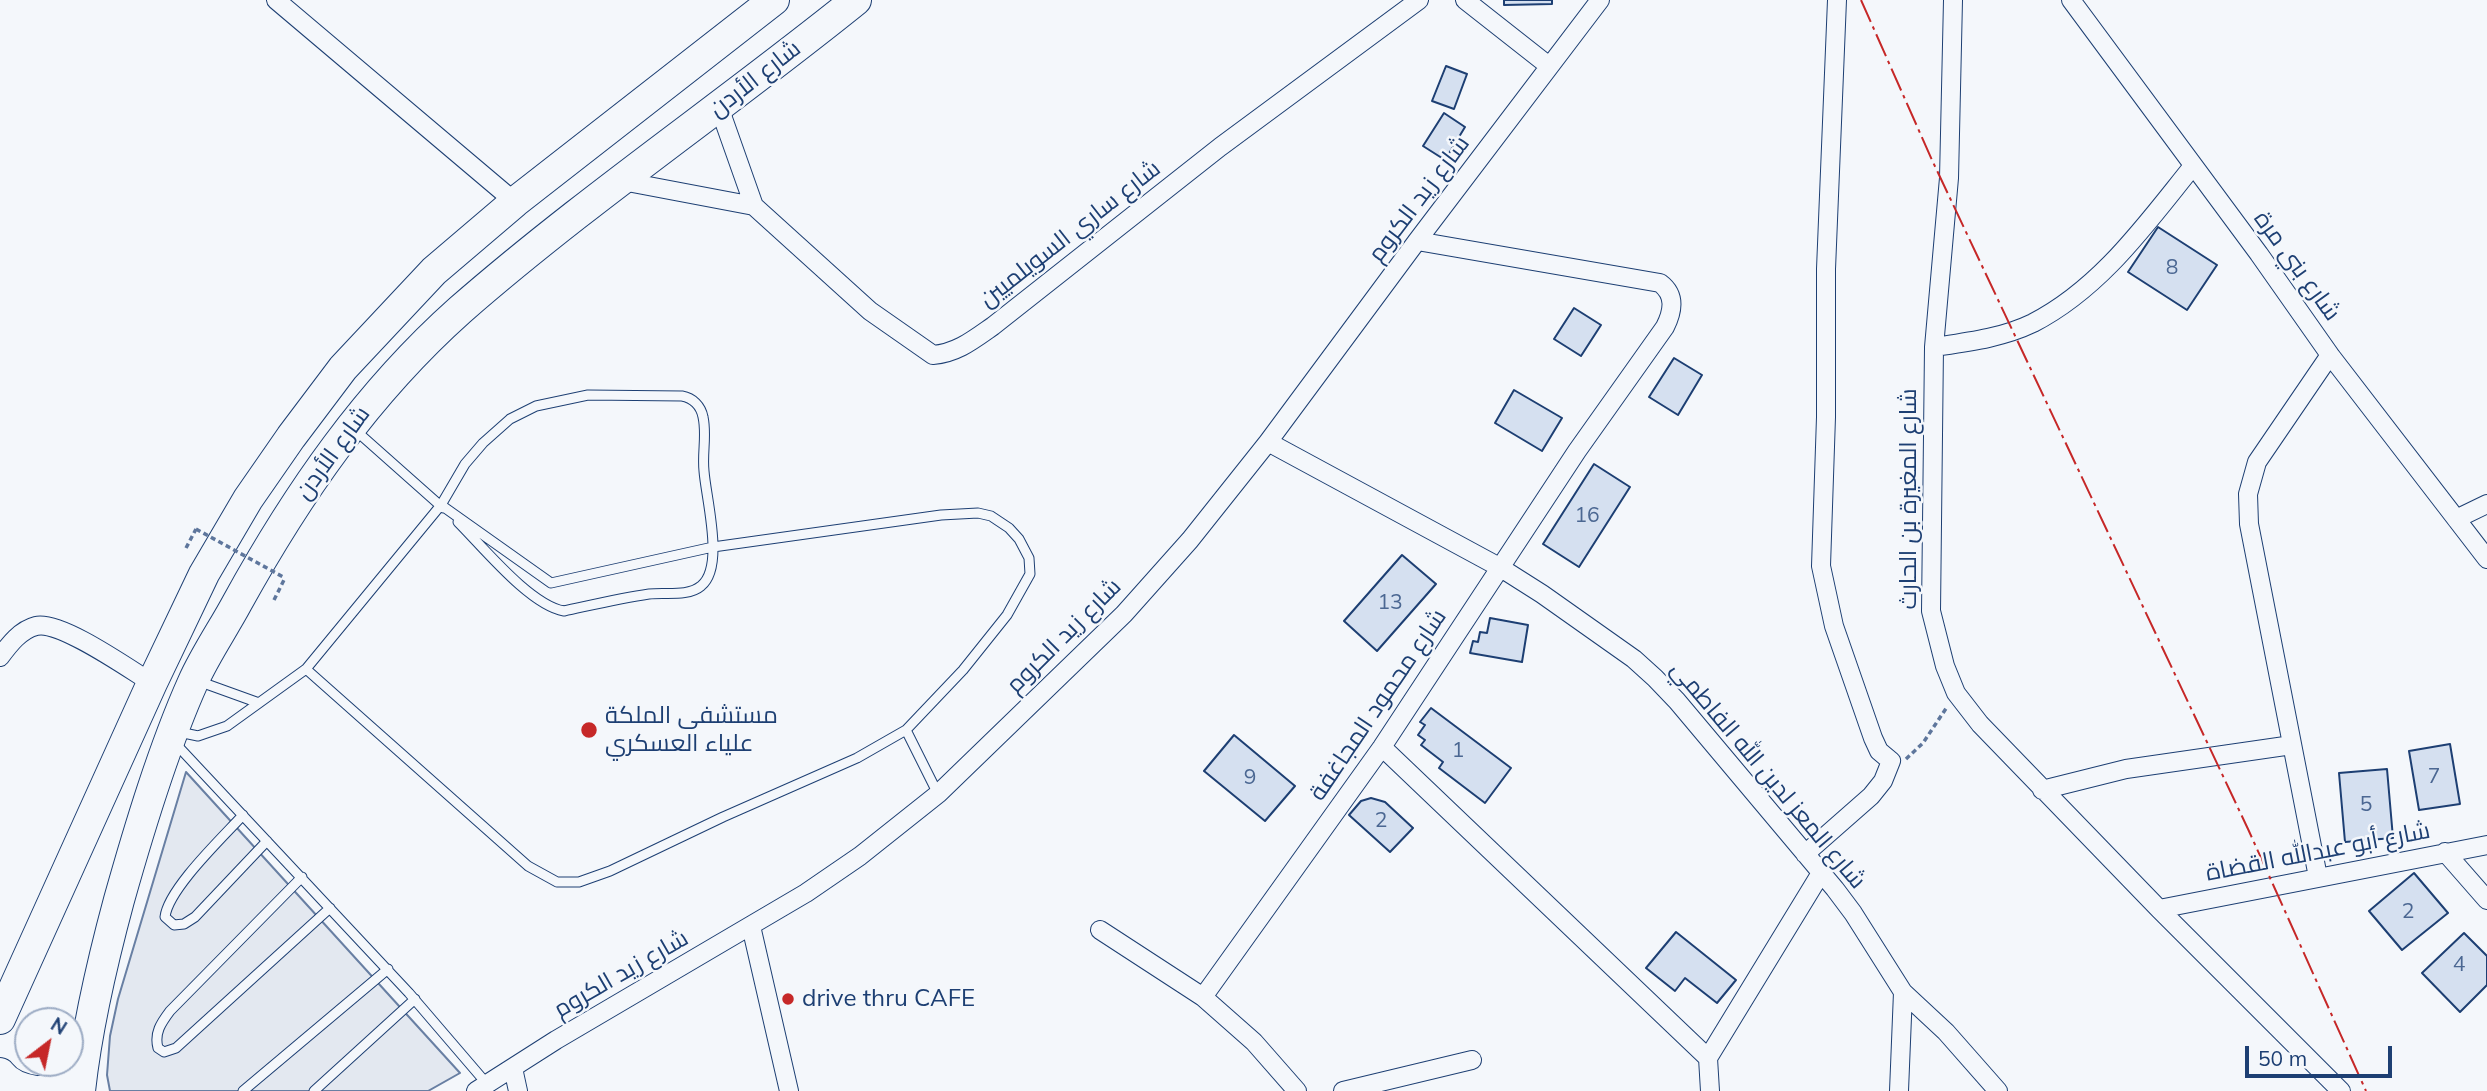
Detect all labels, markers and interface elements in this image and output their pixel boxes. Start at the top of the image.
street label: شارع الأردن [703,34,807,124]
street label: شارع زيد الكروم [1362,130,1476,268]
street label: شارع ساري السويلميين [974,154,1166,314]
street label: شارع بني مرة [2248,205,2346,327]
house number: 8 [2166,255,2178,281]
street label: شارع المغيرة بن الحارث [1895,388,1923,610]
street label: شارع الأردن [289,401,377,505]
house number: 16 [1574,503,1600,529]
street label: شارع زيد الكروم [1001,573,1127,699]
house number: 13 [1377,590,1403,616]
street label: شارع محمود المجاغفة [1303,604,1453,806]
street label: شارع المعز لدين الله الفاطمي [1664,655,1872,895]
place label: مستشفى الملكة علياء العسكري [605,702,778,758]
marker: مستشفى الملكة علياء العسكري [579,720,599,740]
house number: 1 [1452,738,1464,764]
house number: 7 [2428,764,2440,790]
house number: 9 [1244,765,1256,791]
house number: 5 [2360,792,2372,818]
house number: 2 [1375,808,1387,834]
street label: شارع أبو عبدالله القضاة [2203,816,2433,888]
house number: 2 [2402,899,2414,925]
street label: شارع زيد الكروم [549,924,693,1024]
house number: 4 [2453,952,2465,978]
place label: drive thru CAFE [802,985,975,1013]
marker: drive thru CAFE [780,991,796,1007]
north arrow [14,1007,84,1077]
text: N [47,1012,72,1040]
scale bar [2249,1032,2396,1076]
text: 50 m [2258,1045,2307,1071]

